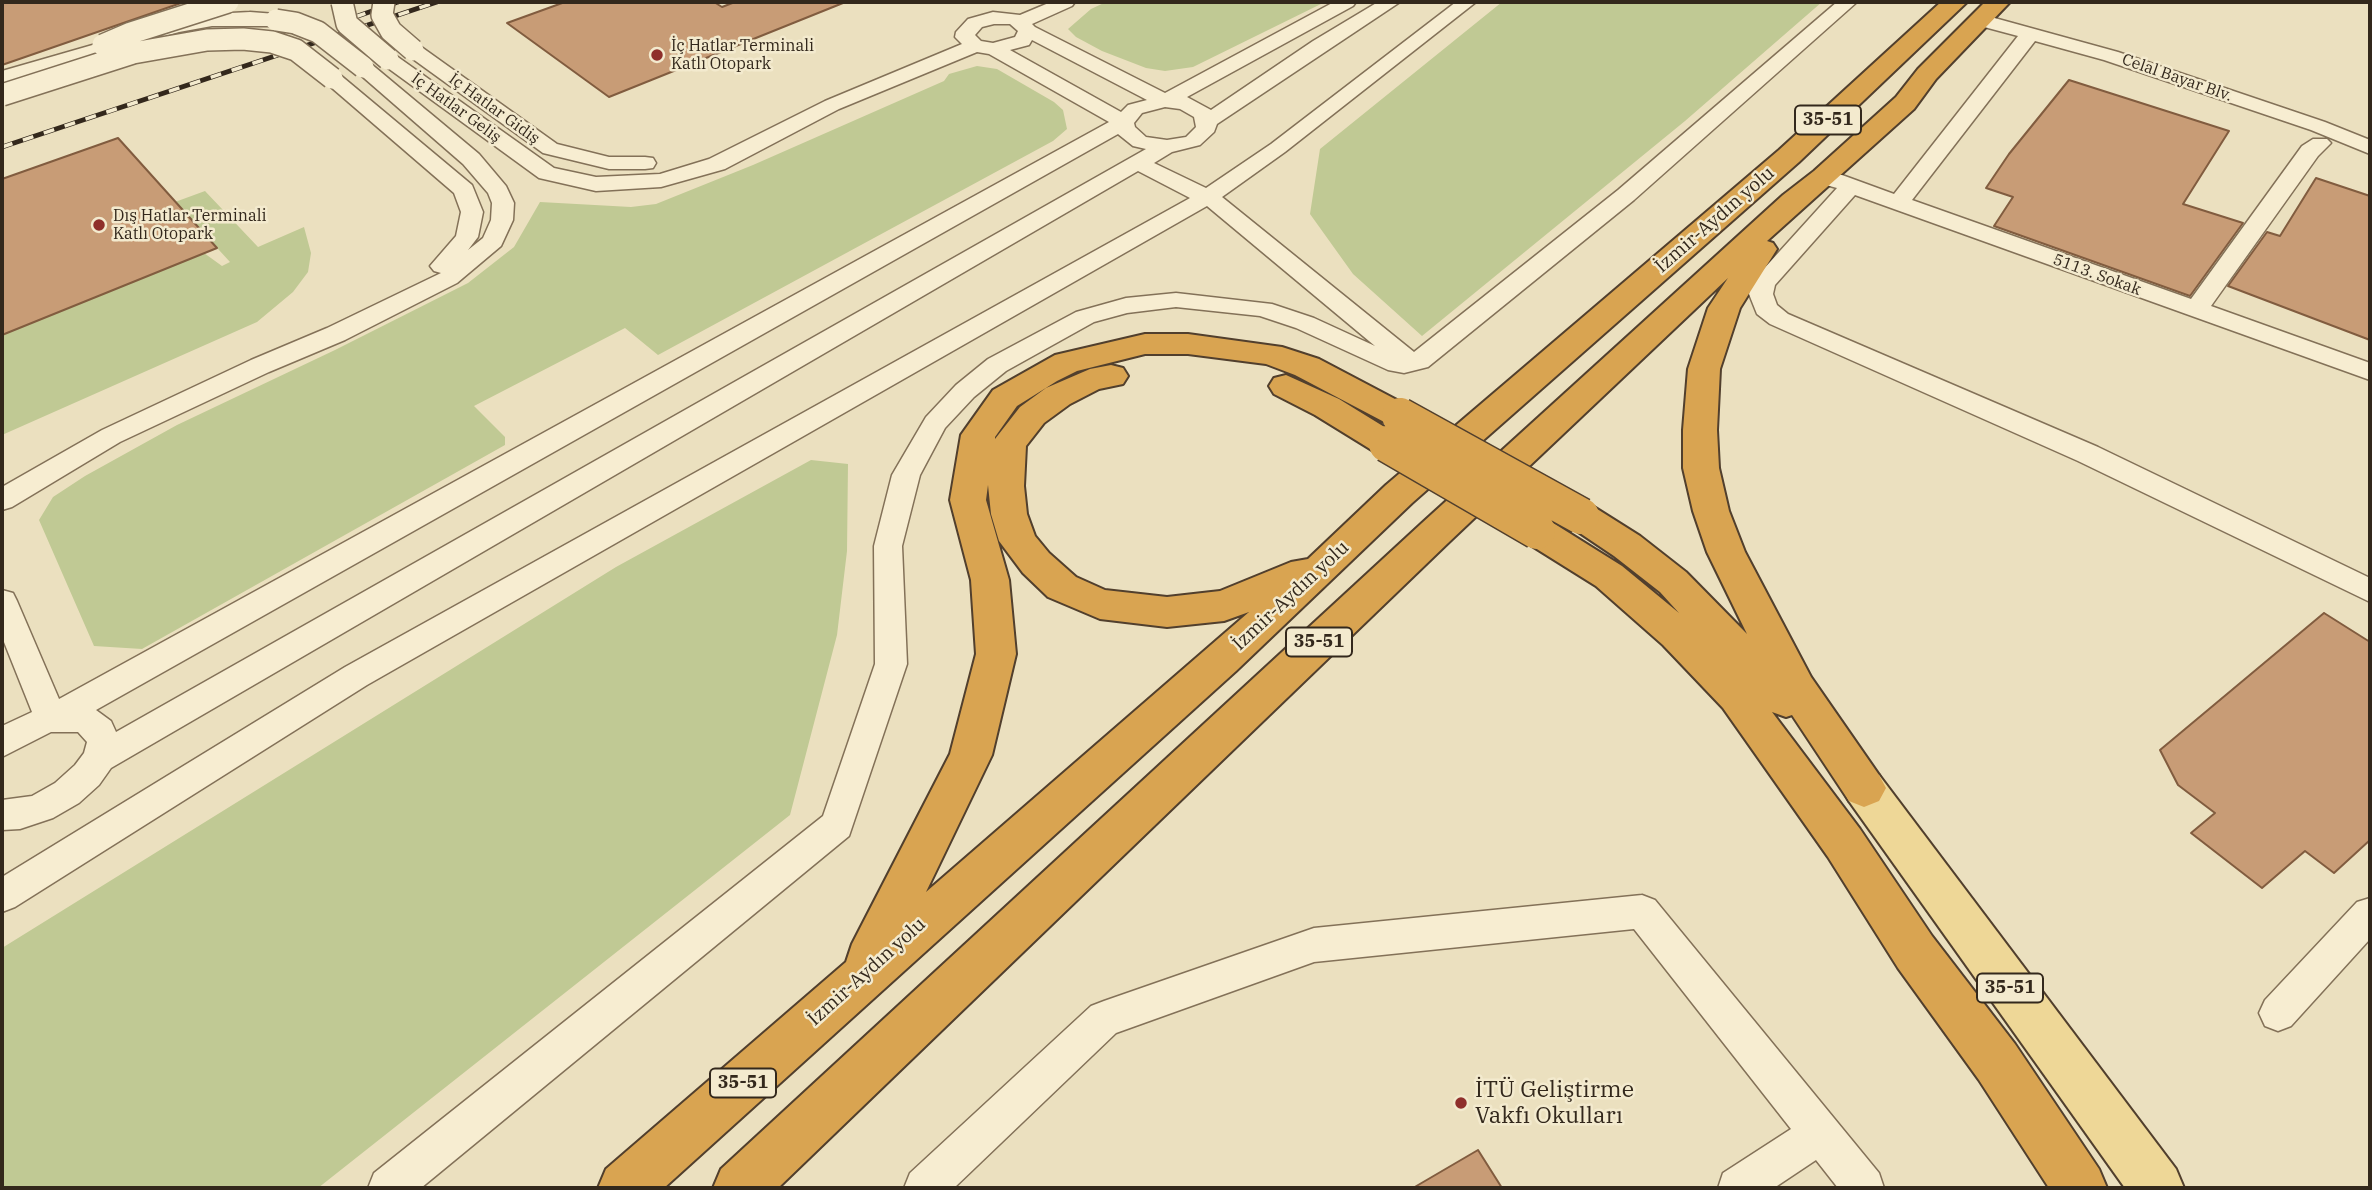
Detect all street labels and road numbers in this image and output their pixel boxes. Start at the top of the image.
street label: Celal Bayar Blv. [2119,50,2235,106]
street label: İç Hatlar Geliş [407,69,505,147]
street label: İç Hatlar Gidiş [445,70,543,148]
road number: 35-51 [1795,106,1861,134]
street label: İzmir-Aydın yolu [1651,162,1779,278]
street label: 5113. Sokak [2050,250,2144,300]
street label: İzmir-Aydın yolu [1228,536,1354,656]
road number: 35-51 [1286,628,1352,656]
street label: İzmir-Aydın yolu [803,913,931,1031]
road number: 35-51 [1977,973,2043,1002]
road number: 35-51 [710,1068,776,1098]

